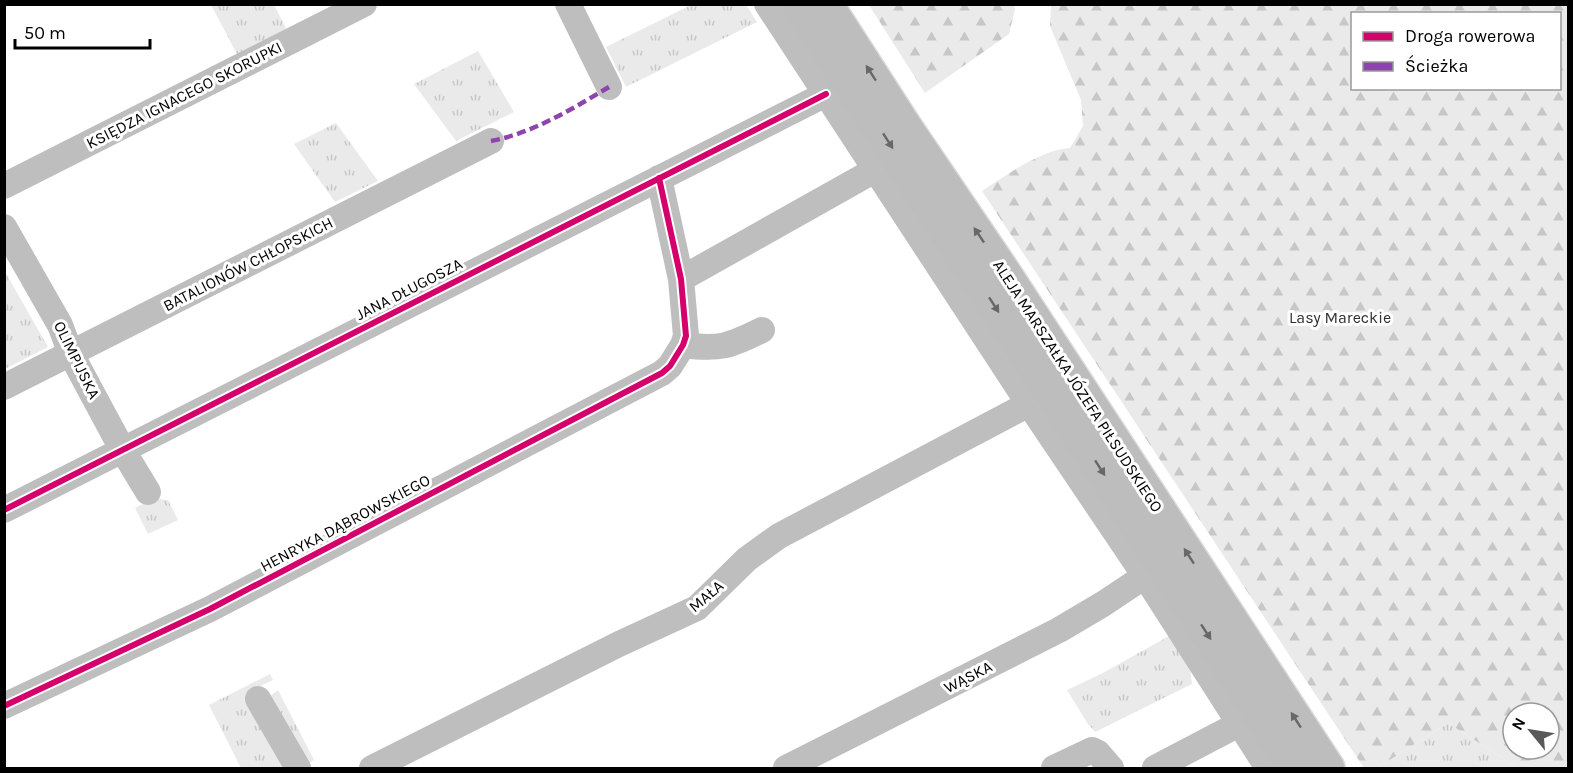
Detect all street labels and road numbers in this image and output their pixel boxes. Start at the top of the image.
street label: KSIĘDZA IGNACEGO SKORUPKI [83,37,285,153]
street label: BATALIONÓW CHŁOPSKICH [160,213,336,315]
street label: JANA DŁUGOSZA [353,254,465,324]
street label: ALEJA MARSZAŁKA JÓZEFA PIŁSUDSKIEGO [989,256,1167,516]
street label: OLIMPIJSKA [50,318,104,402]
street label: HENRYKA DĄBROWSKIEGO [257,470,433,576]
street label: MAŁA [685,576,727,616]
street label: WĄSKA [941,657,995,697]

